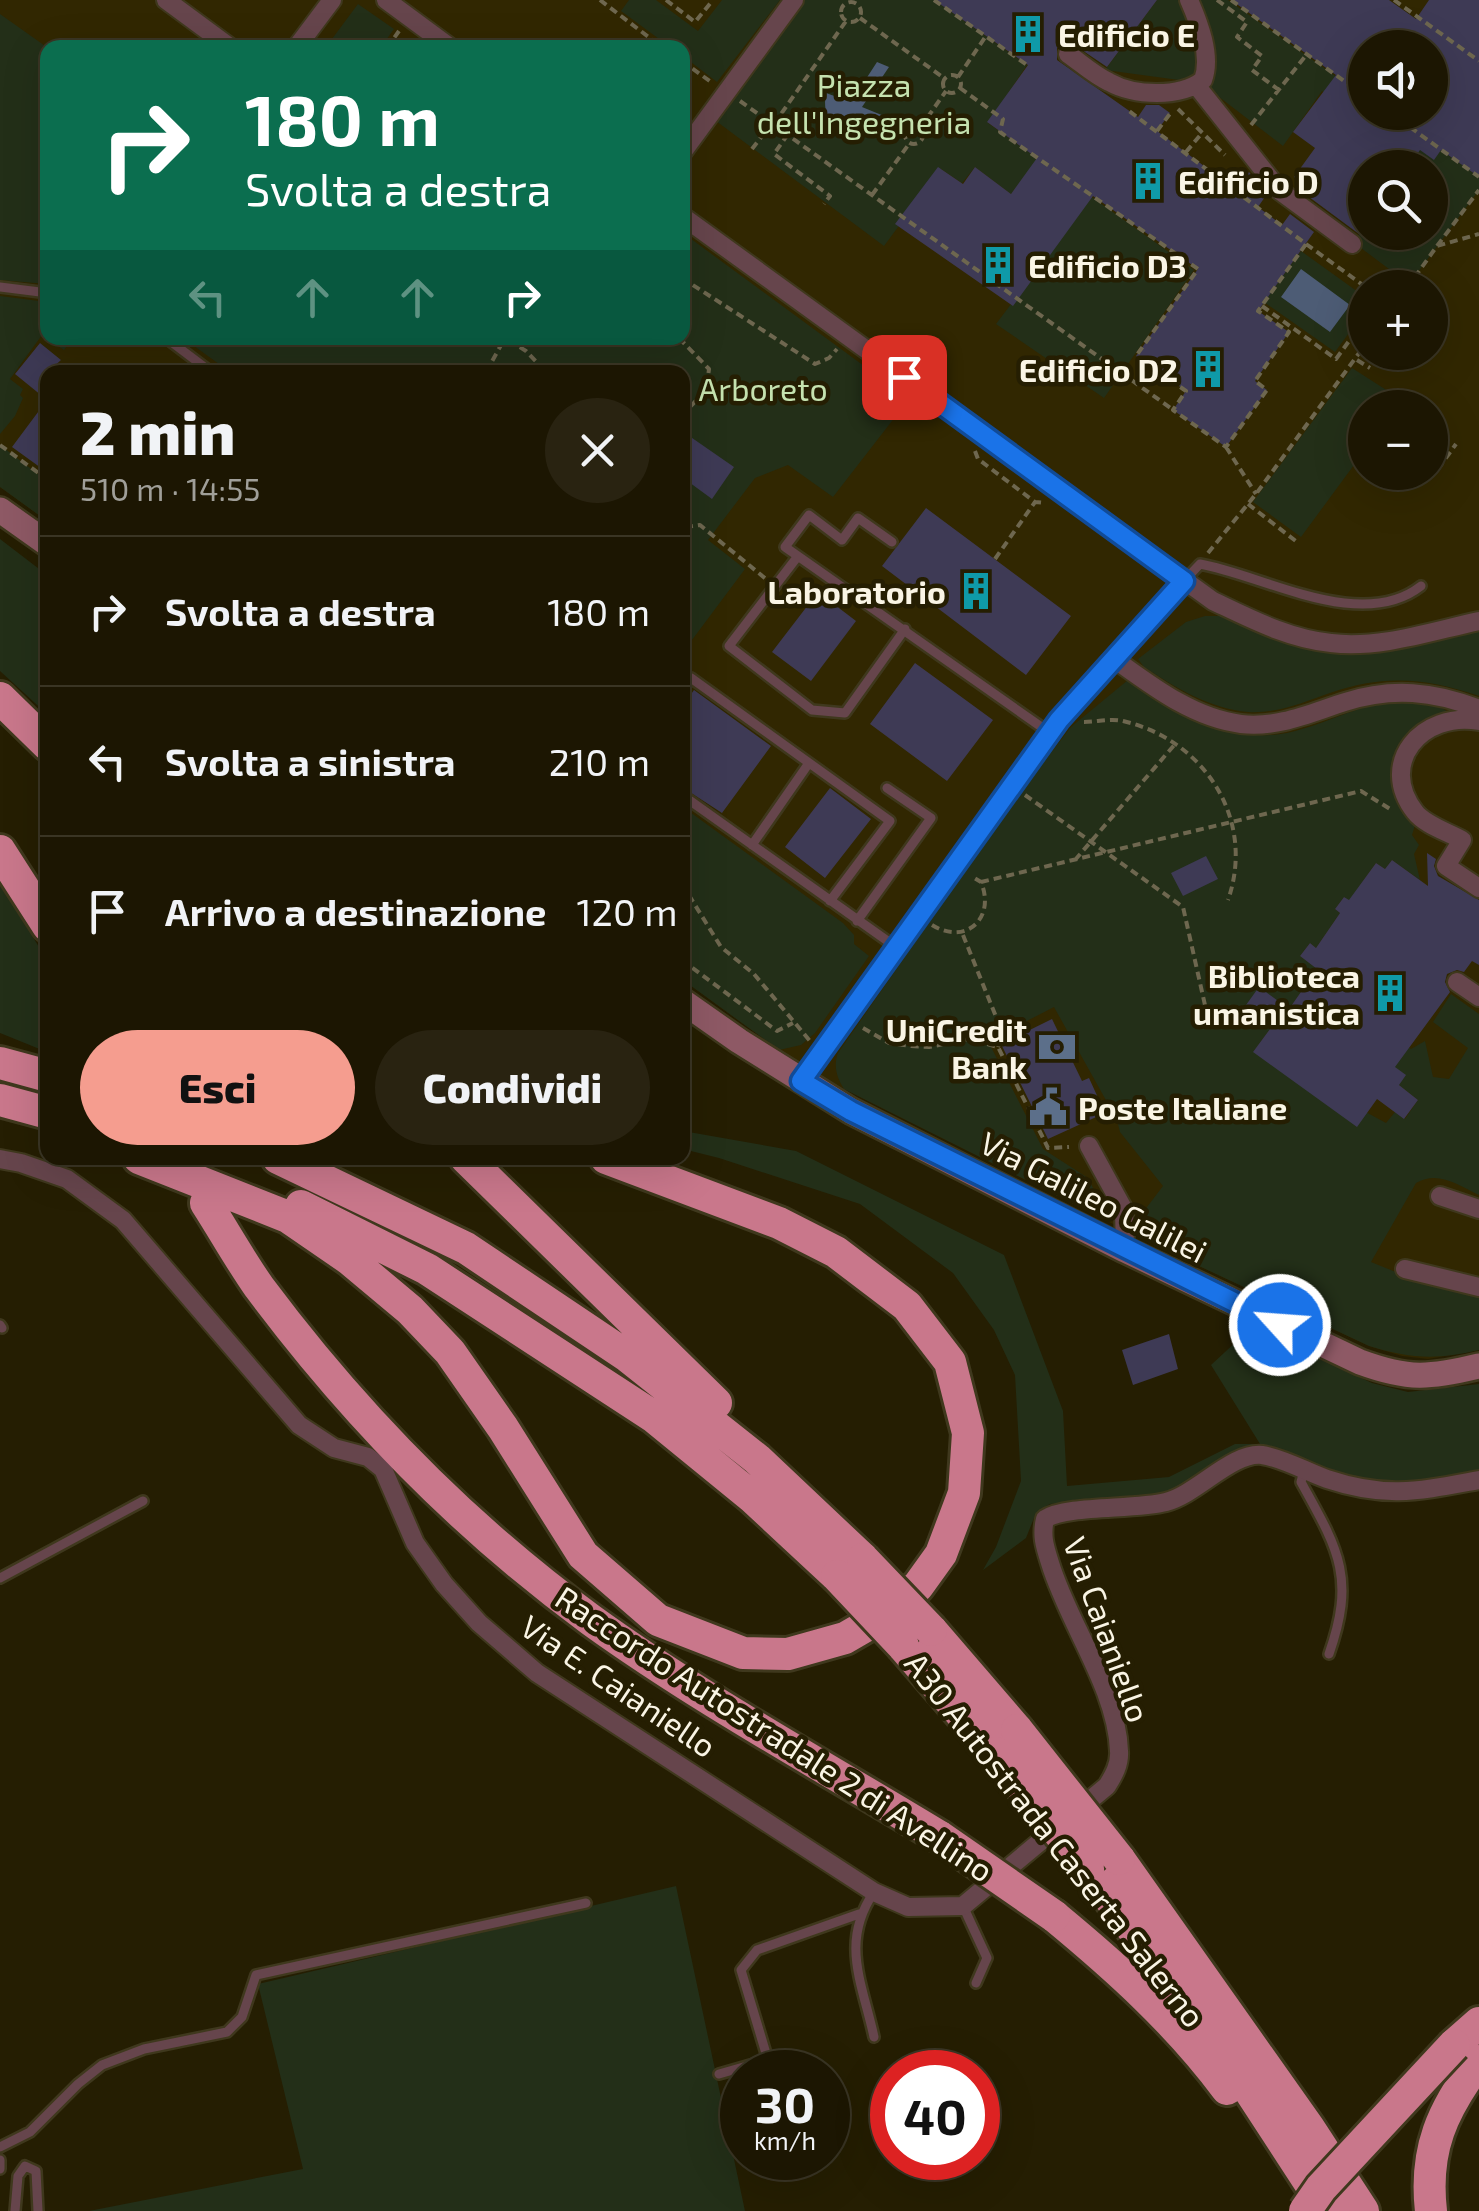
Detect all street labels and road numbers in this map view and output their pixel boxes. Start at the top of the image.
street label: Via Galileo Galilei [974,1123,1214,1269]
street label: Via Caianiello [1057,1531,1159,1727]
street label: Raccordo Autostradale 2 di Avellino [549,1577,1001,1889]
street label: Via E. Caianiello [514,1606,724,1764]
street label: A30 Autostrada Caserta Salerno [898,1644,1214,2034]

